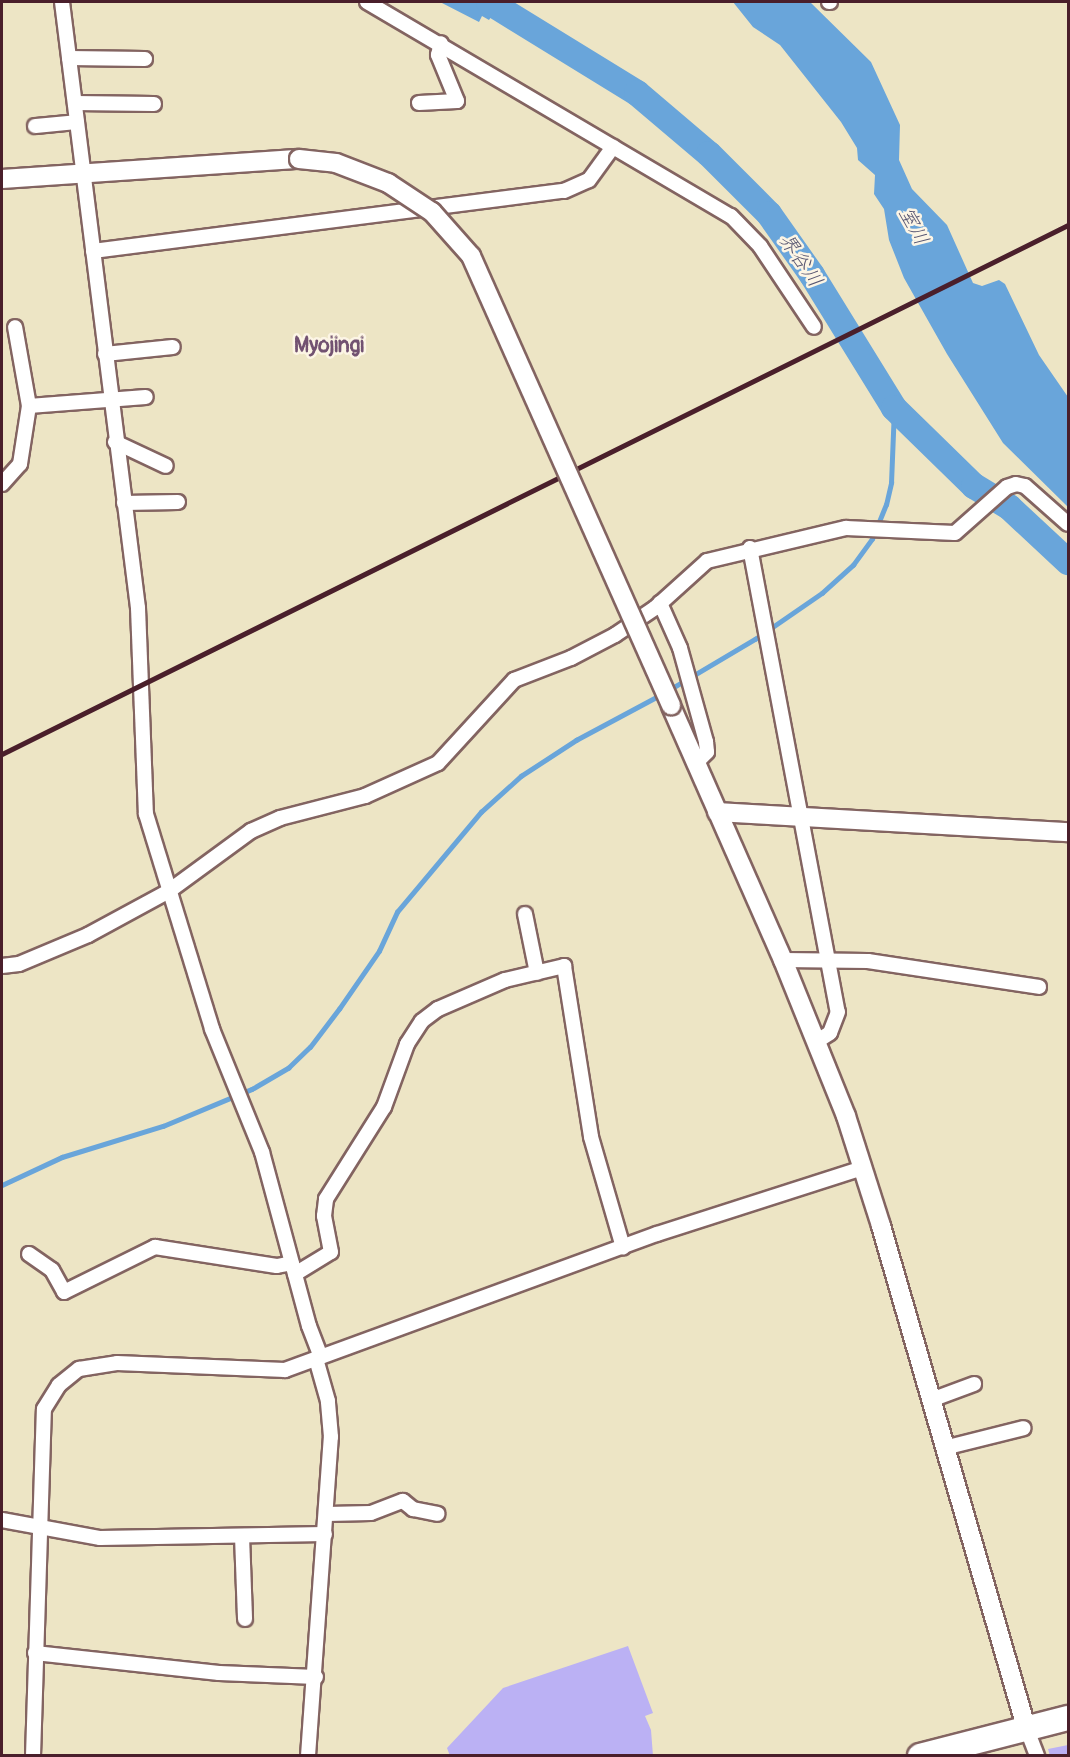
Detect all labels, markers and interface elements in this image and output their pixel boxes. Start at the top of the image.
water label: 室川 [894,203,934,249]
water label: 界谷川 [774,228,828,292]
district label: Myojingi [294,333,364,359]

